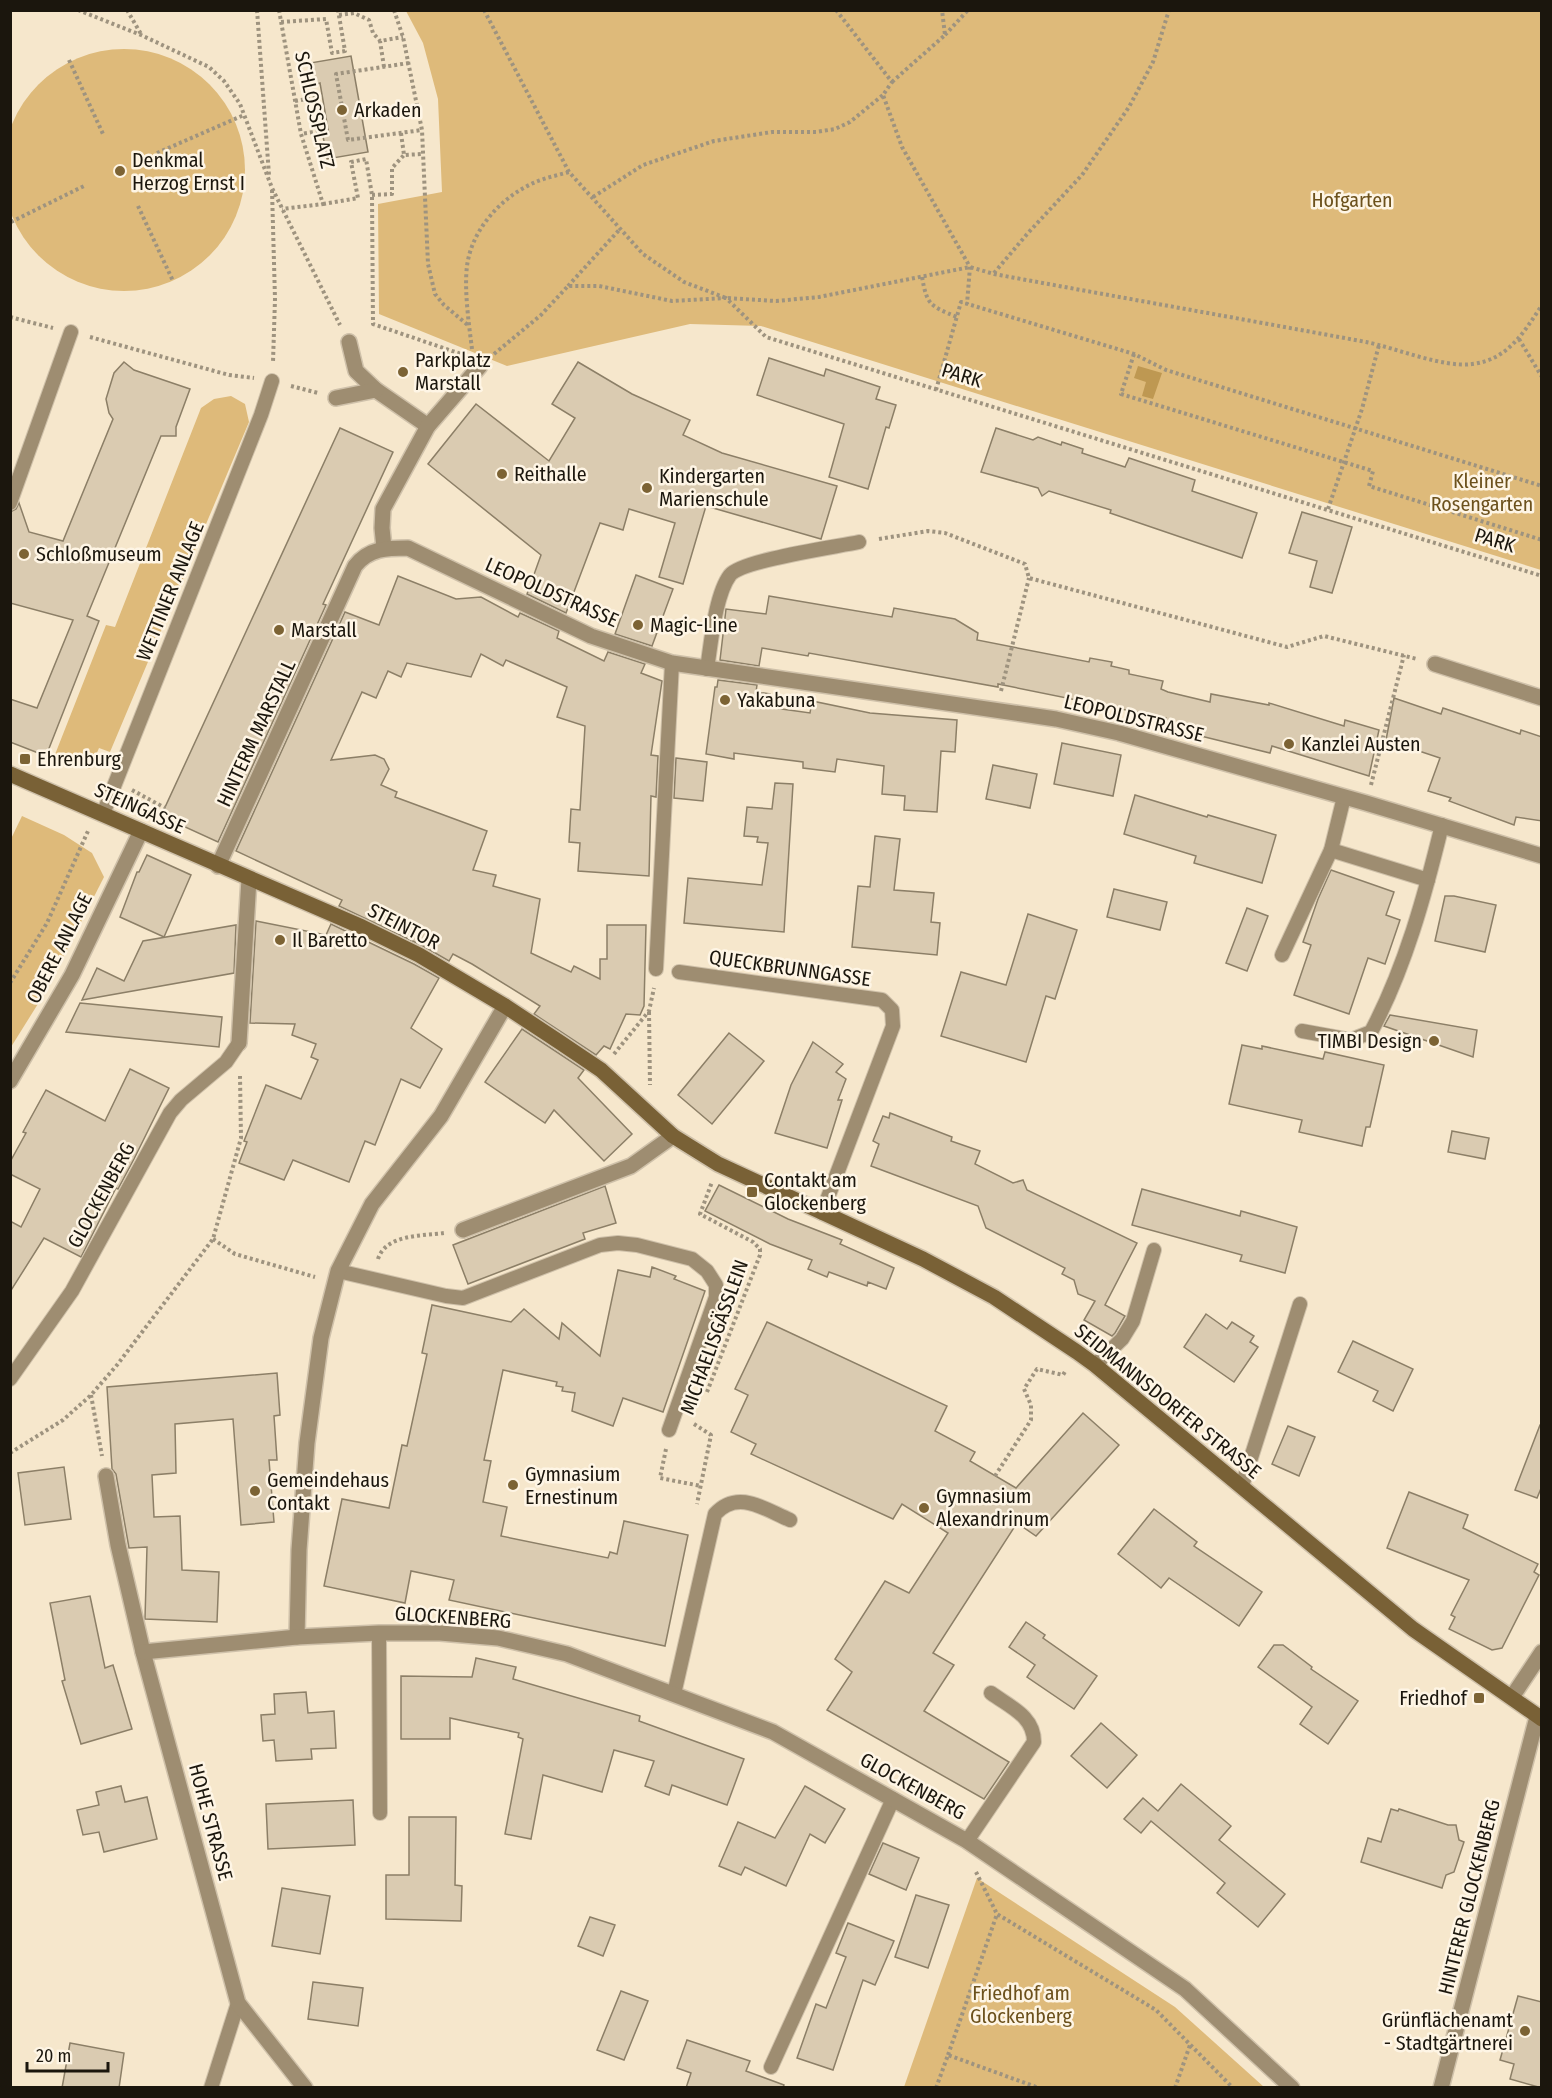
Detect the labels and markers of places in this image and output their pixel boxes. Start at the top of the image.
place label: Arkaden [354,98,421,122]
marker: Arkaden [335,103,349,117]
place label: Denkmal Herzog Ernst I [132,148,245,195]
marker: Denkmal Herzog Ernst I [113,164,127,178]
place label: Parkplatz Marstall [415,348,491,395]
marker: Parkplatz Marstall [396,365,410,379]
place label: Reithalle [514,462,587,486]
place label: Kindergarten Marienschule [659,464,769,511]
marker: Reithalle [495,467,509,481]
marker: Kindergarten Marienschule [640,481,654,495]
place label: Schloßmuseum [36,542,162,566]
marker: Schloßmuseum [17,547,31,561]
place label: Magic-Line [650,613,738,637]
place label: Marstall [291,618,357,642]
marker: Magic-Line [631,618,645,632]
marker: Marstall [272,623,286,637]
place label: Yakabuna [737,688,815,712]
marker: Yakabuna [718,693,732,707]
place label: Kanzlei Austen [1301,732,1421,756]
marker: Kanzlei Austen [1282,737,1296,751]
place label: Ehrenburg [37,747,122,771]
marker: Ehrenburg [18,752,32,766]
place label: Il Baretto [292,928,368,952]
marker: Il Baretto [273,933,287,947]
place label: TIMBI Design [1317,1029,1422,1053]
marker: TIMBI Design [1427,1034,1441,1048]
place label: Contakt am Glockenberg [764,1168,866,1215]
marker: Contakt am Glockenberg [745,1185,759,1199]
place label: Gymnasium Ernestinum [525,1462,620,1509]
place label: Gemeindehaus Contakt [267,1468,389,1515]
marker: Gymnasium Ernestinum [506,1478,520,1492]
marker: Gemeindehaus Contakt [248,1484,262,1498]
place label: Gymnasium Alexandrinum [936,1484,1049,1531]
marker: Gymnasium Alexandrinum [917,1501,931,1515]
place label: Friedhof [1399,1686,1469,1710]
marker: Friedhof [1472,1691,1486,1705]
place label: Grünflächenamt - Stadtgärtnerei [1382,2008,1513,2055]
marker: Grünflächenamt - Stadtgärtnerei [1518,2024,1532,2038]

